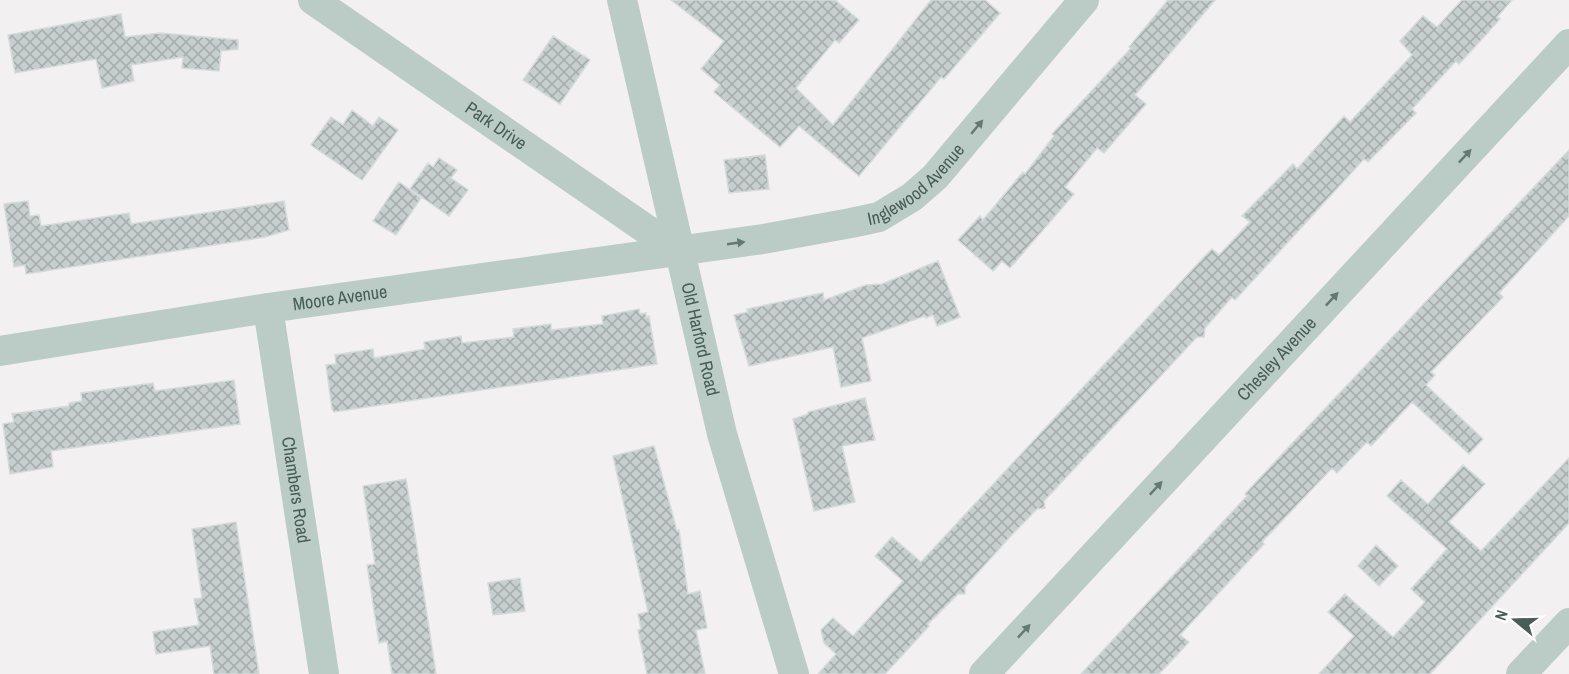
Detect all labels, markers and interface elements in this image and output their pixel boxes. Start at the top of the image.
street label: Park Drive [460,95,532,155]
one-way arrow [970,119,983,135]
street label: Inglewood Avenue [865,138,970,231]
one-way arrow [1457,150,1471,164]
one-way arrow [727,238,746,247]
street label: Moore Avenue [291,279,389,316]
street label: Old Harford Road [675,280,726,398]
one-way arrow [1325,292,1338,307]
street label: Chesley Avenue [1231,311,1322,406]
street label: Chambers Road [276,435,317,545]
one-way arrow [1149,482,1163,496]
north arrow [1485,590,1545,650]
text: N [1489,607,1513,623]
one-way arrow [1017,624,1030,639]

